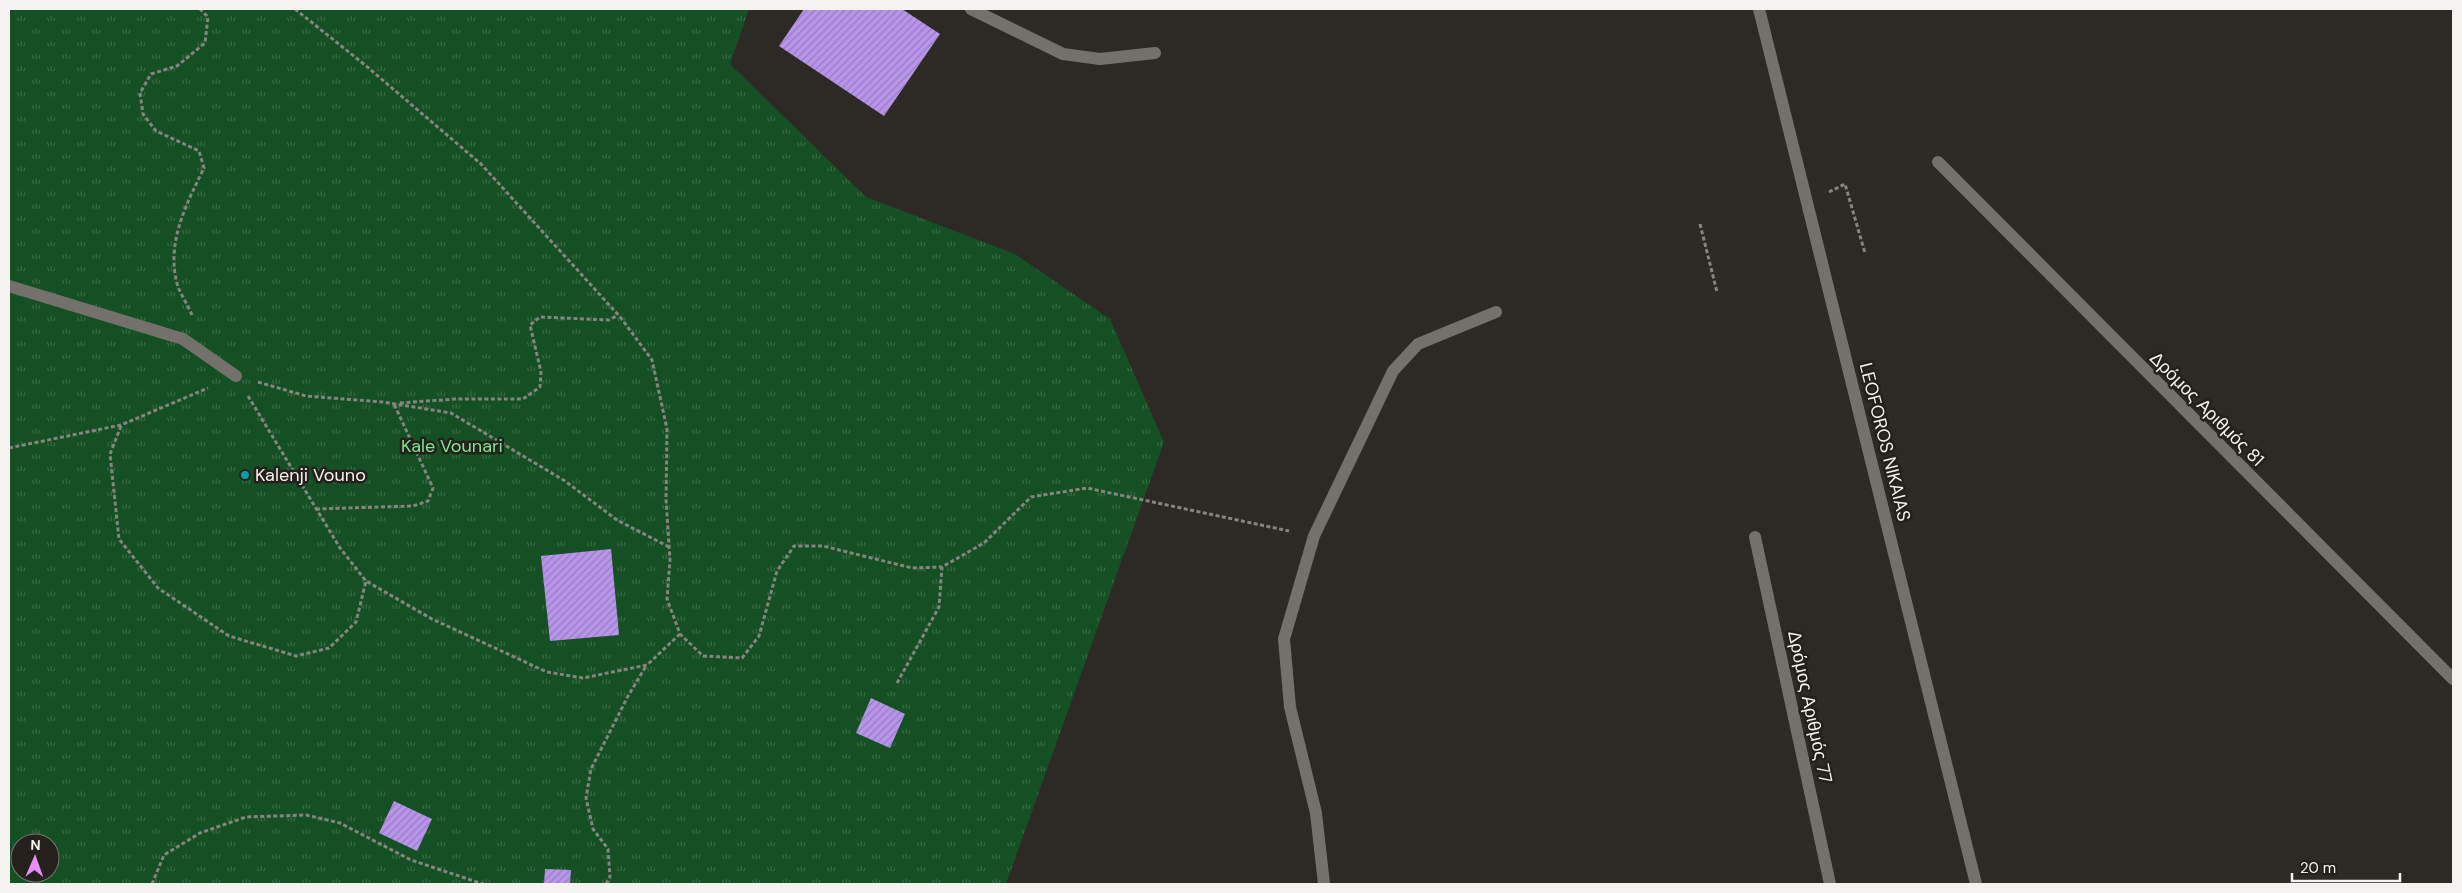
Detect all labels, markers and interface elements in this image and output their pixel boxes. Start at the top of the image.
street label: Δρόμος Αριθμός 81 [2145,347,2269,471]
street label: LEOFOROS NIKAIAS [1854,360,1916,524]
park label: Kale Vounari [401,434,503,458]
place label: Kalenji Vouno [255,463,366,487]
marker: Kalenji Vouno [239,469,251,481]
street label: Δρόμος Αριθμός 77 [1782,628,1838,786]
north arrow [10,833,60,883]
text: N [30,836,41,854]
scale bar [2292,850,2400,882]
text: 20 m [2300,858,2336,878]

